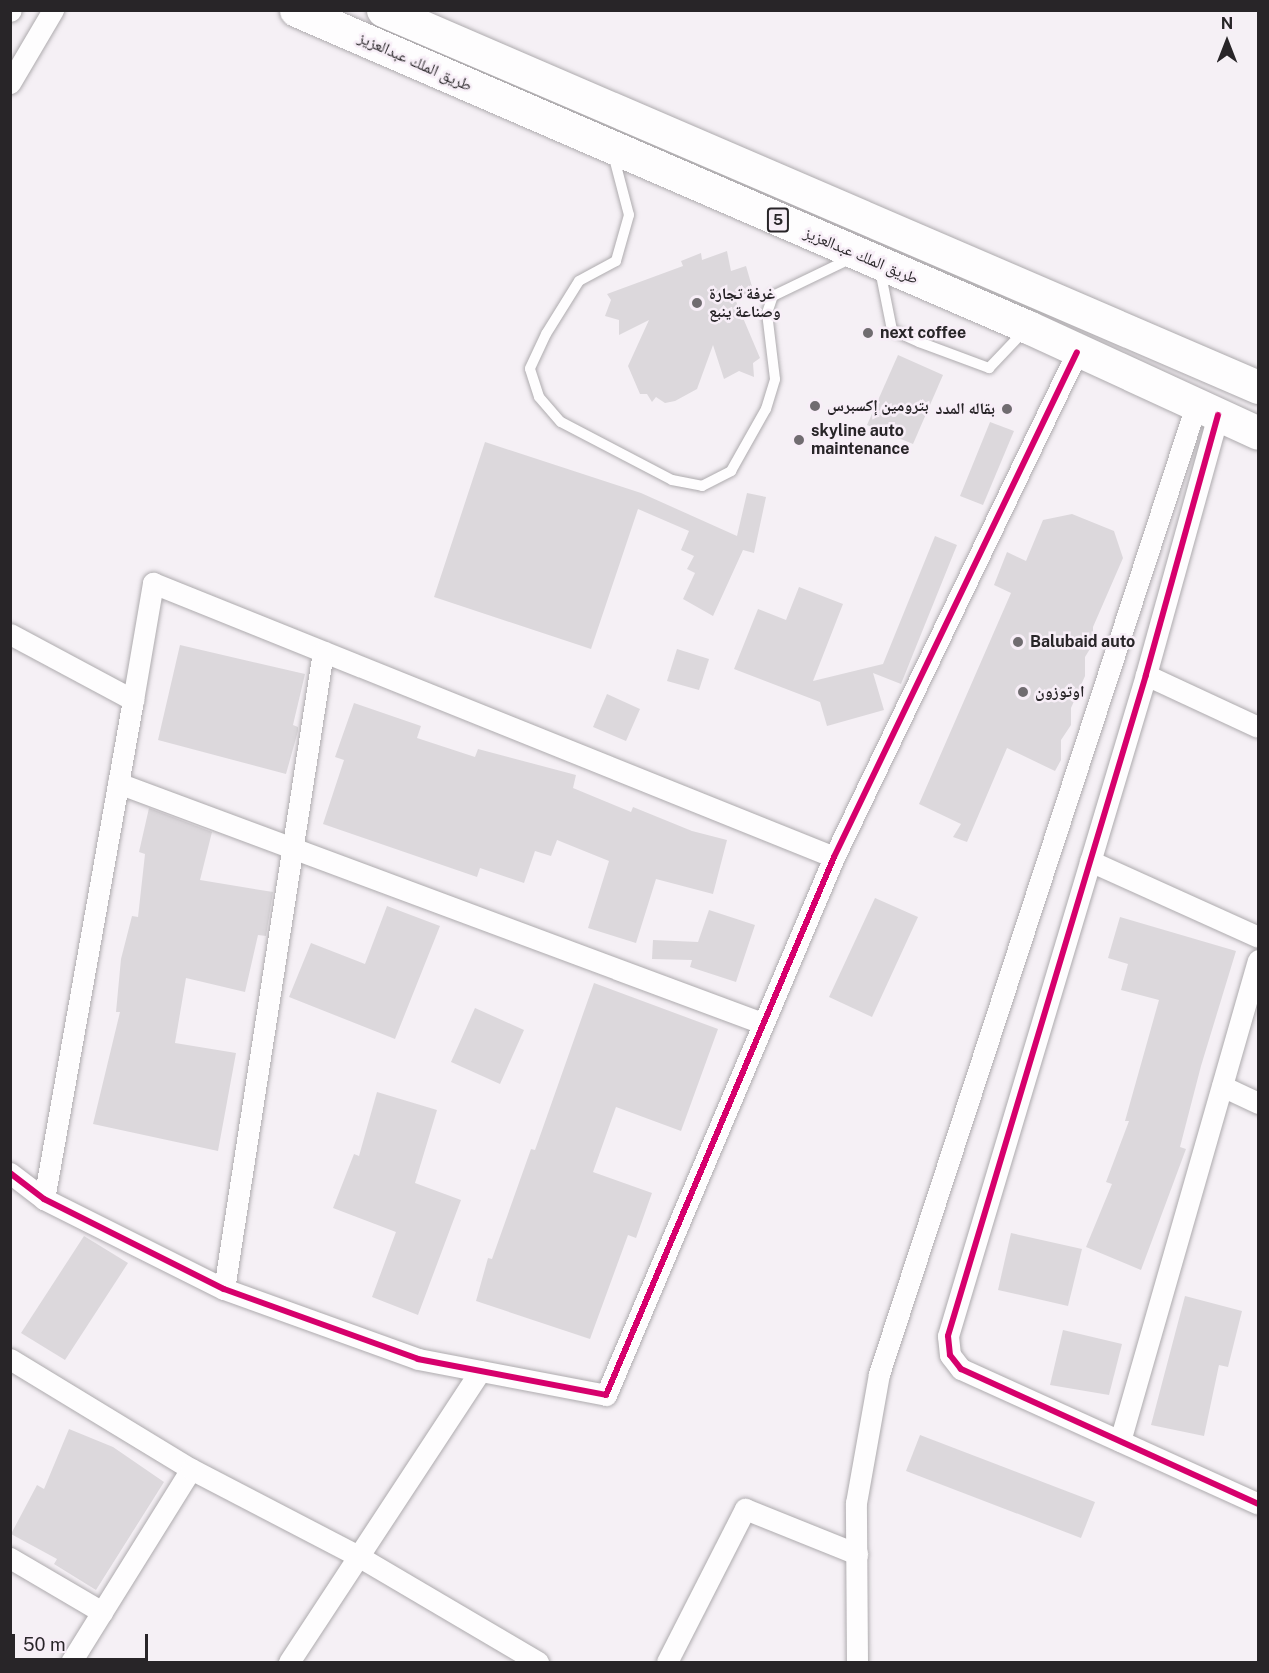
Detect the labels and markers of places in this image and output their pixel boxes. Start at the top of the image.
place label: غرفة تجارة وصناعة ينبع [709,284,781,322]
marker: غرفة تجارة وصناعة ينبع [690,296,704,310]
place label: next coffee [880,323,966,343]
marker: next coffee [861,326,875,340]
place label: بترومين إكسبرس [827,396,929,416]
marker: بترومين إكسبرس [808,399,822,413]
place label: بقاله المدد [936,399,995,419]
marker: بقاله المدد [1000,402,1014,416]
place label: skyline auto maintenance [811,421,909,459]
marker: skyline auto maintenance [792,433,806,447]
place label: Balubaid auto [1030,632,1135,652]
marker: Balubaid auto [1011,635,1025,649]
place label: اوتوزون [1035,682,1084,702]
marker: اوتوزون [1016,685,1030,699]

